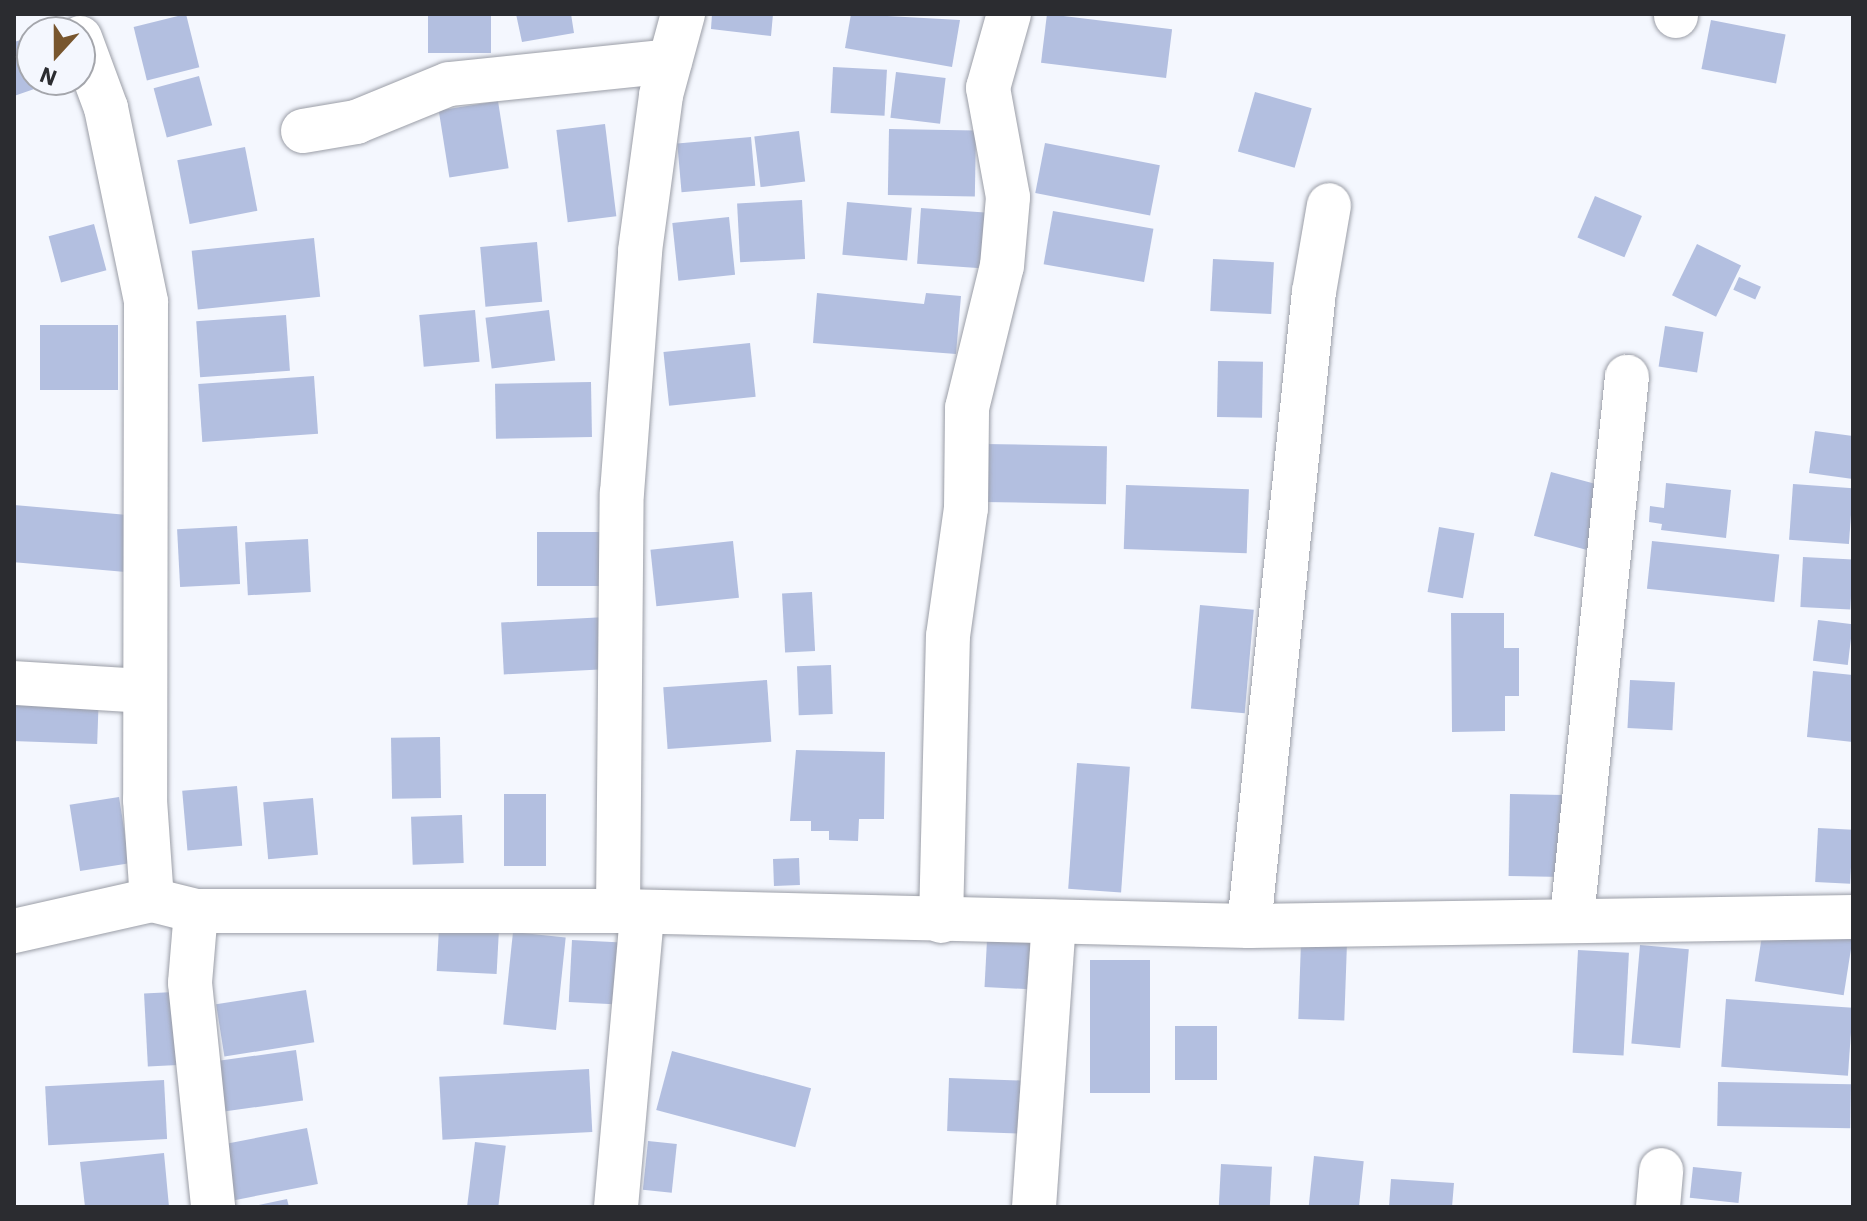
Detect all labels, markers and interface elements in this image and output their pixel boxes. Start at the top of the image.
north arrow [16,16,96,96]
text: N [35,61,61,93]

